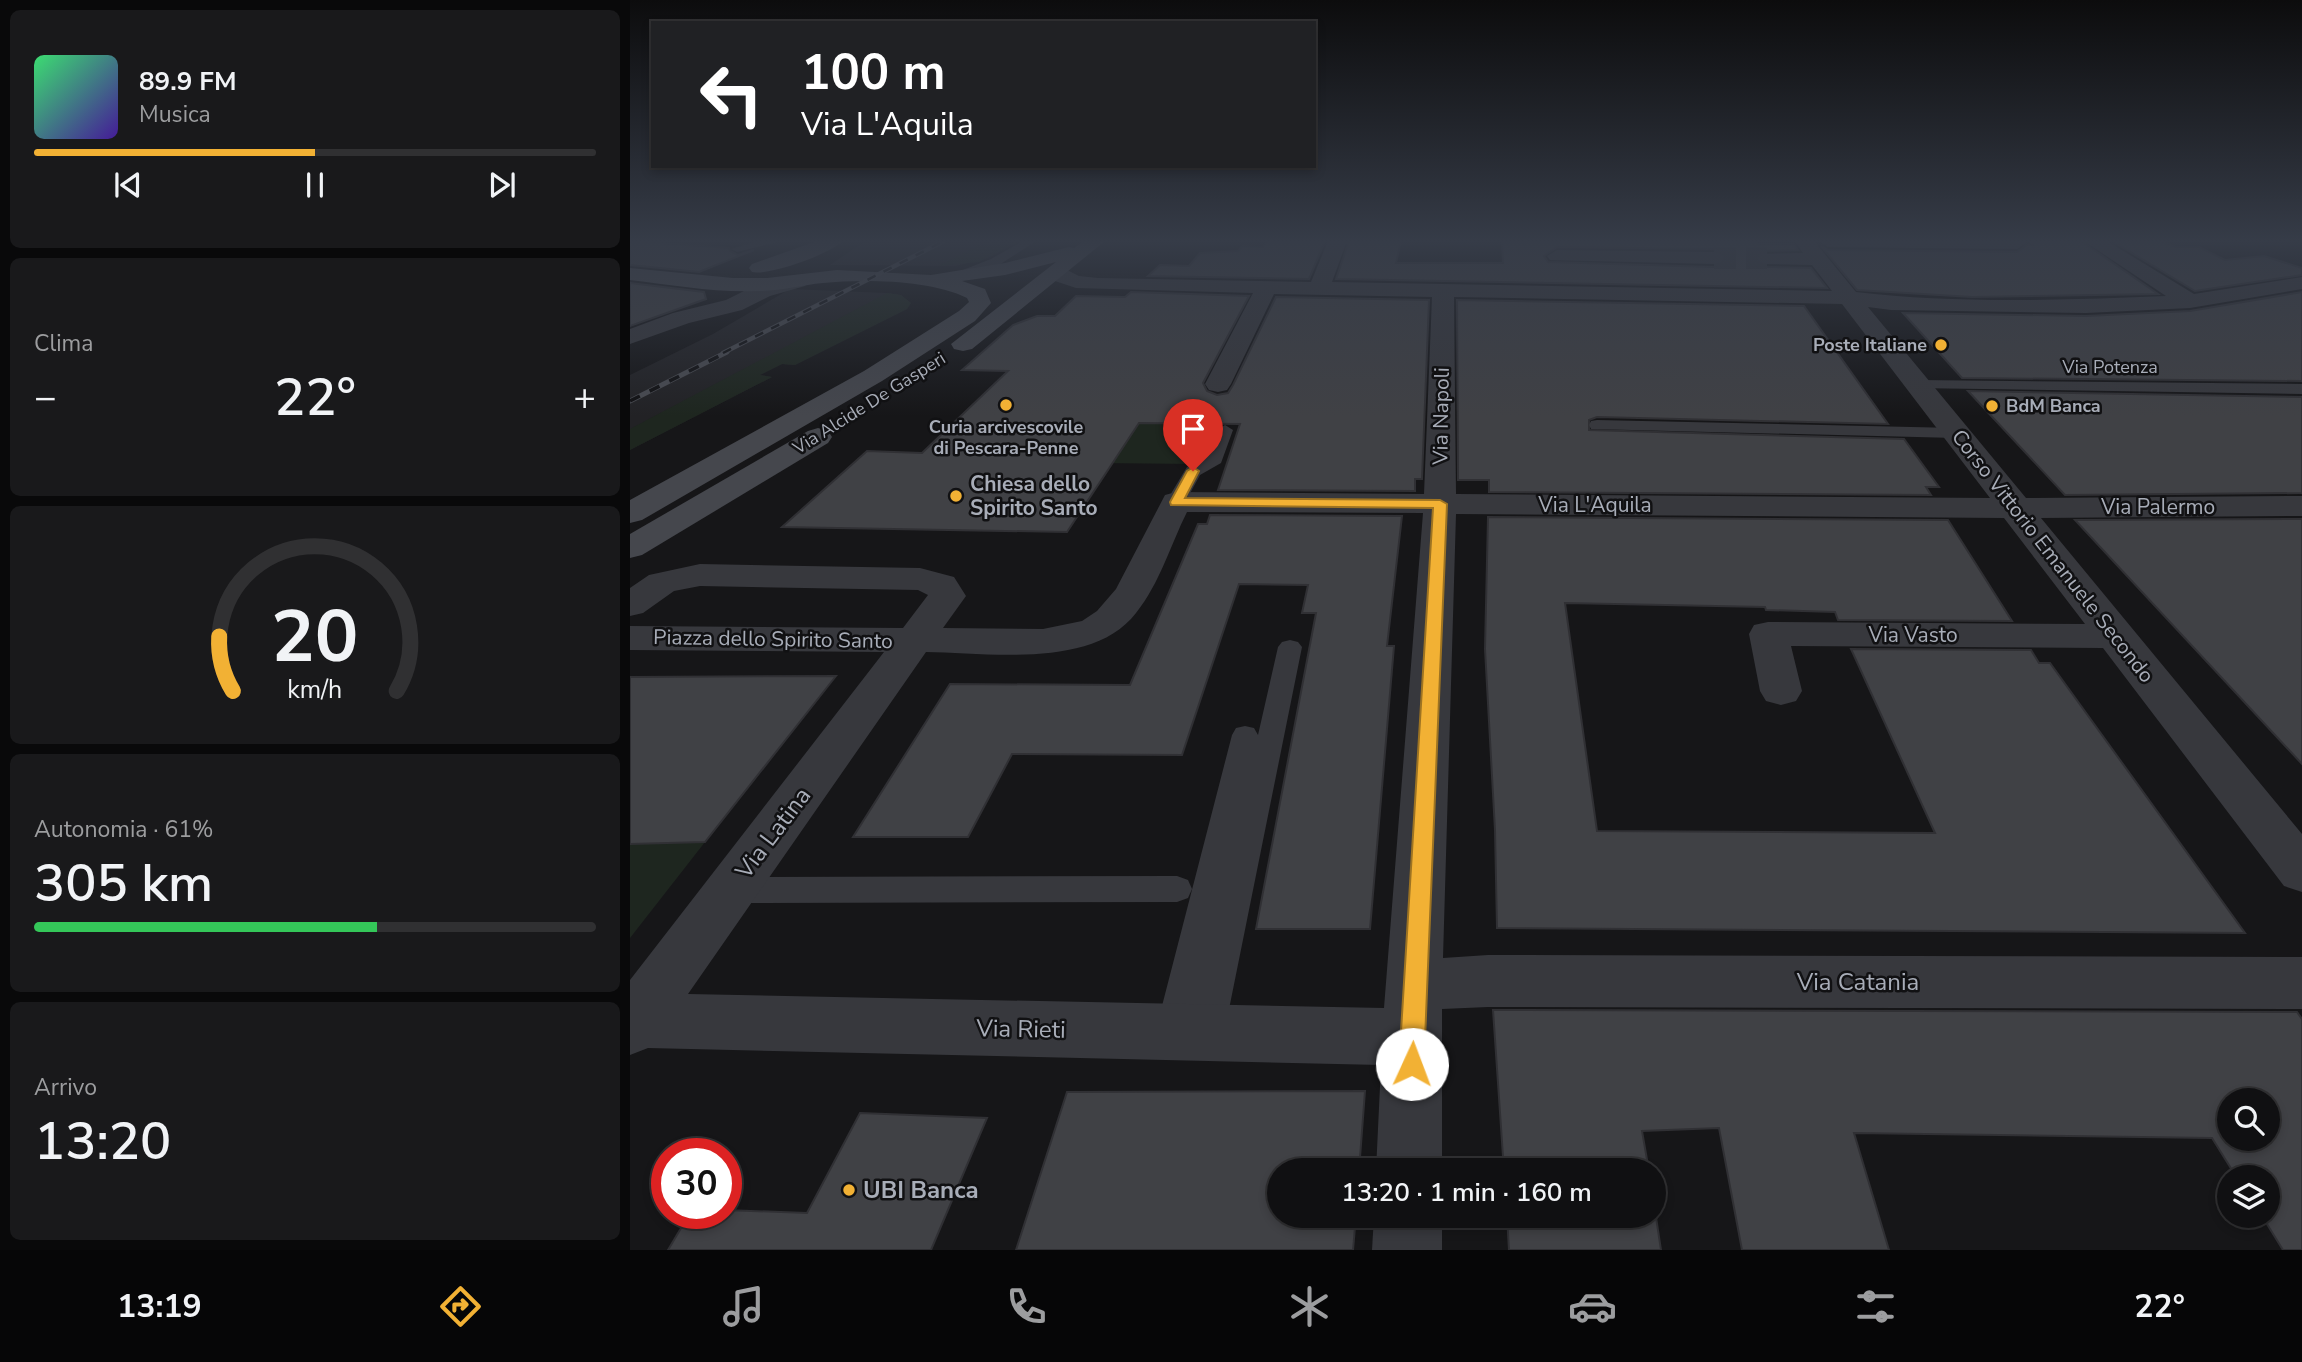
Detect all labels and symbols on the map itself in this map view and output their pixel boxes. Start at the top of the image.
place label: Poste Italiane [1813,333,1927,357]
marker: Poste Italiane [1933,337,1949,353]
street label: Via Alcide De Gasperi [787,346,950,460]
street label: Via Potenza [2061,355,2158,379]
street label: Via Napoli [1426,367,1456,466]
place label: BdM Banca [2006,394,2101,418]
marker: Curia arcivescovile di Pescara-Penne [998,397,1014,413]
marker: BdM Banca [1984,398,2000,414]
pin [1163,399,1223,471]
place label: Curia arcivescovile di Pescara-Penne [929,415,1083,460]
street label: Corso Vittorio Emanuele Secondo [1945,423,2161,689]
place label: Chiesa dello Spirito Santo [970,470,1098,522]
marker: Chiesa dello Spirito Santo [948,488,964,504]
street label: Via L'Aquila [1537,491,1652,519]
street label: Via Palermo [2100,493,2215,521]
street label: Via Vasto [1867,621,1958,649]
street label: Piazza dello Spirito Santo [653,623,893,655]
street label: Via Latina [727,781,818,886]
street label: Via Catania [1796,966,1919,998]
street label: Via Rieti [975,1012,1066,1046]
position arrow [1375,1027,1449,1101]
speed limit sign: 30 [651,1138,742,1229]
place label: UBI Banca [863,1174,979,1206]
marker: UBI Banca [841,1182,857,1198]

